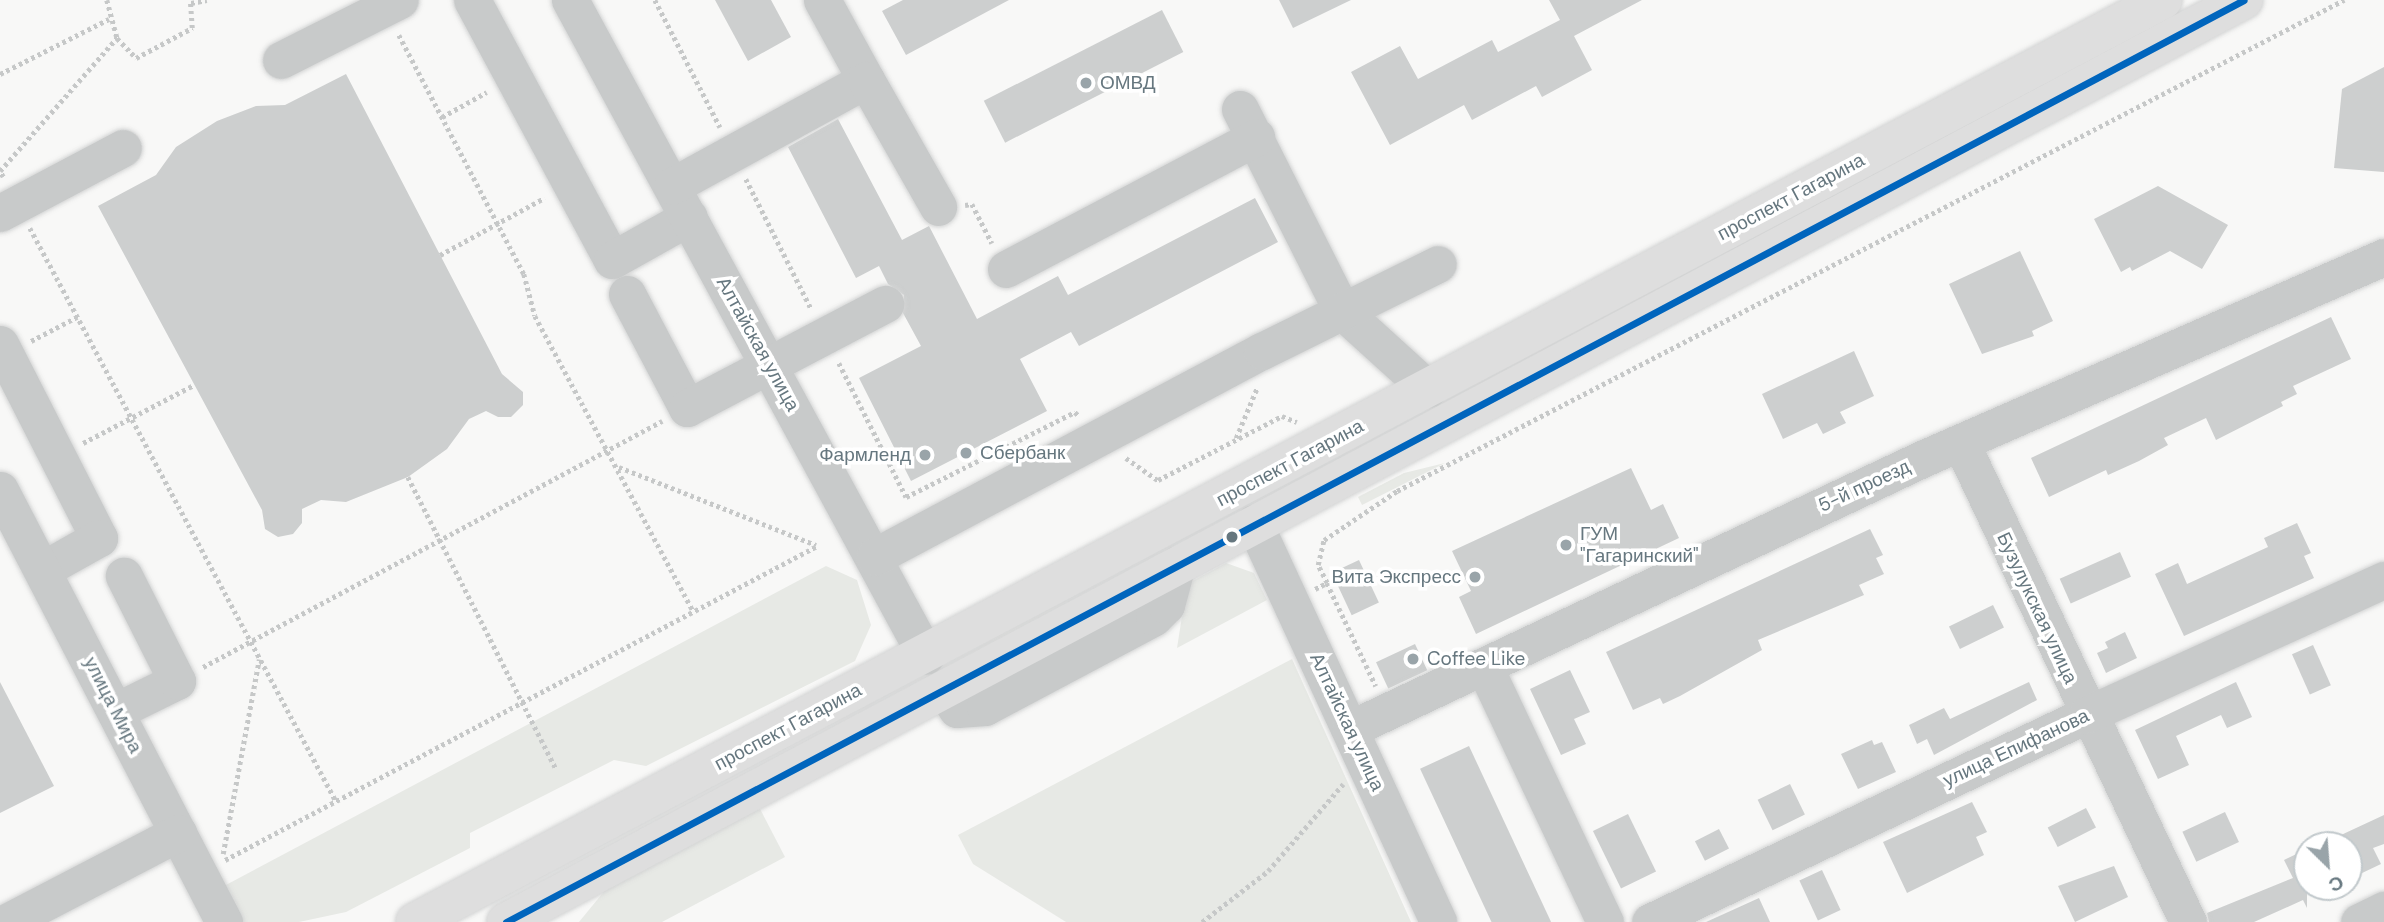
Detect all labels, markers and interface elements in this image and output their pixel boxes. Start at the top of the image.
place label: ОМВД [1100,72,1156,94]
marker: ОМВД [1078,75,1094,91]
street label: проспект Гагарина [1714,149,1868,245]
street label: Алтайская улица [712,273,804,415]
street label: проспект Гагарина [1213,415,1367,511]
place label: Сбербанк [980,442,1065,464]
place label: Фармленд [819,444,911,466]
marker: Сбербанк [958,445,974,461]
marker: Фармленд [917,447,933,463]
street label: 5-й проезд [1815,455,1913,517]
place label: ГУМ "Гагаринский" [1580,523,1699,567]
street label: Бузулукская улица [1992,529,2082,687]
unlabelled marker [1225,530,1239,544]
marker: ГУМ "Гагаринский" [1558,537,1574,553]
place label: Вита Экспресс [1331,566,1461,588]
marker: Вита Экспресс [1467,569,1483,585]
place label: Coffee Like [1427,648,1525,670]
street label: Алтайская улица [1305,649,1389,795]
marker: Coffee Like [1405,651,1421,667]
street label: улица Мира [79,653,147,757]
street label: проспект Гагарина [711,679,865,775]
street label: улица Епифанова [1939,704,2093,792]
north arrow [2293,831,2363,901]
text: С [2325,869,2348,898]

